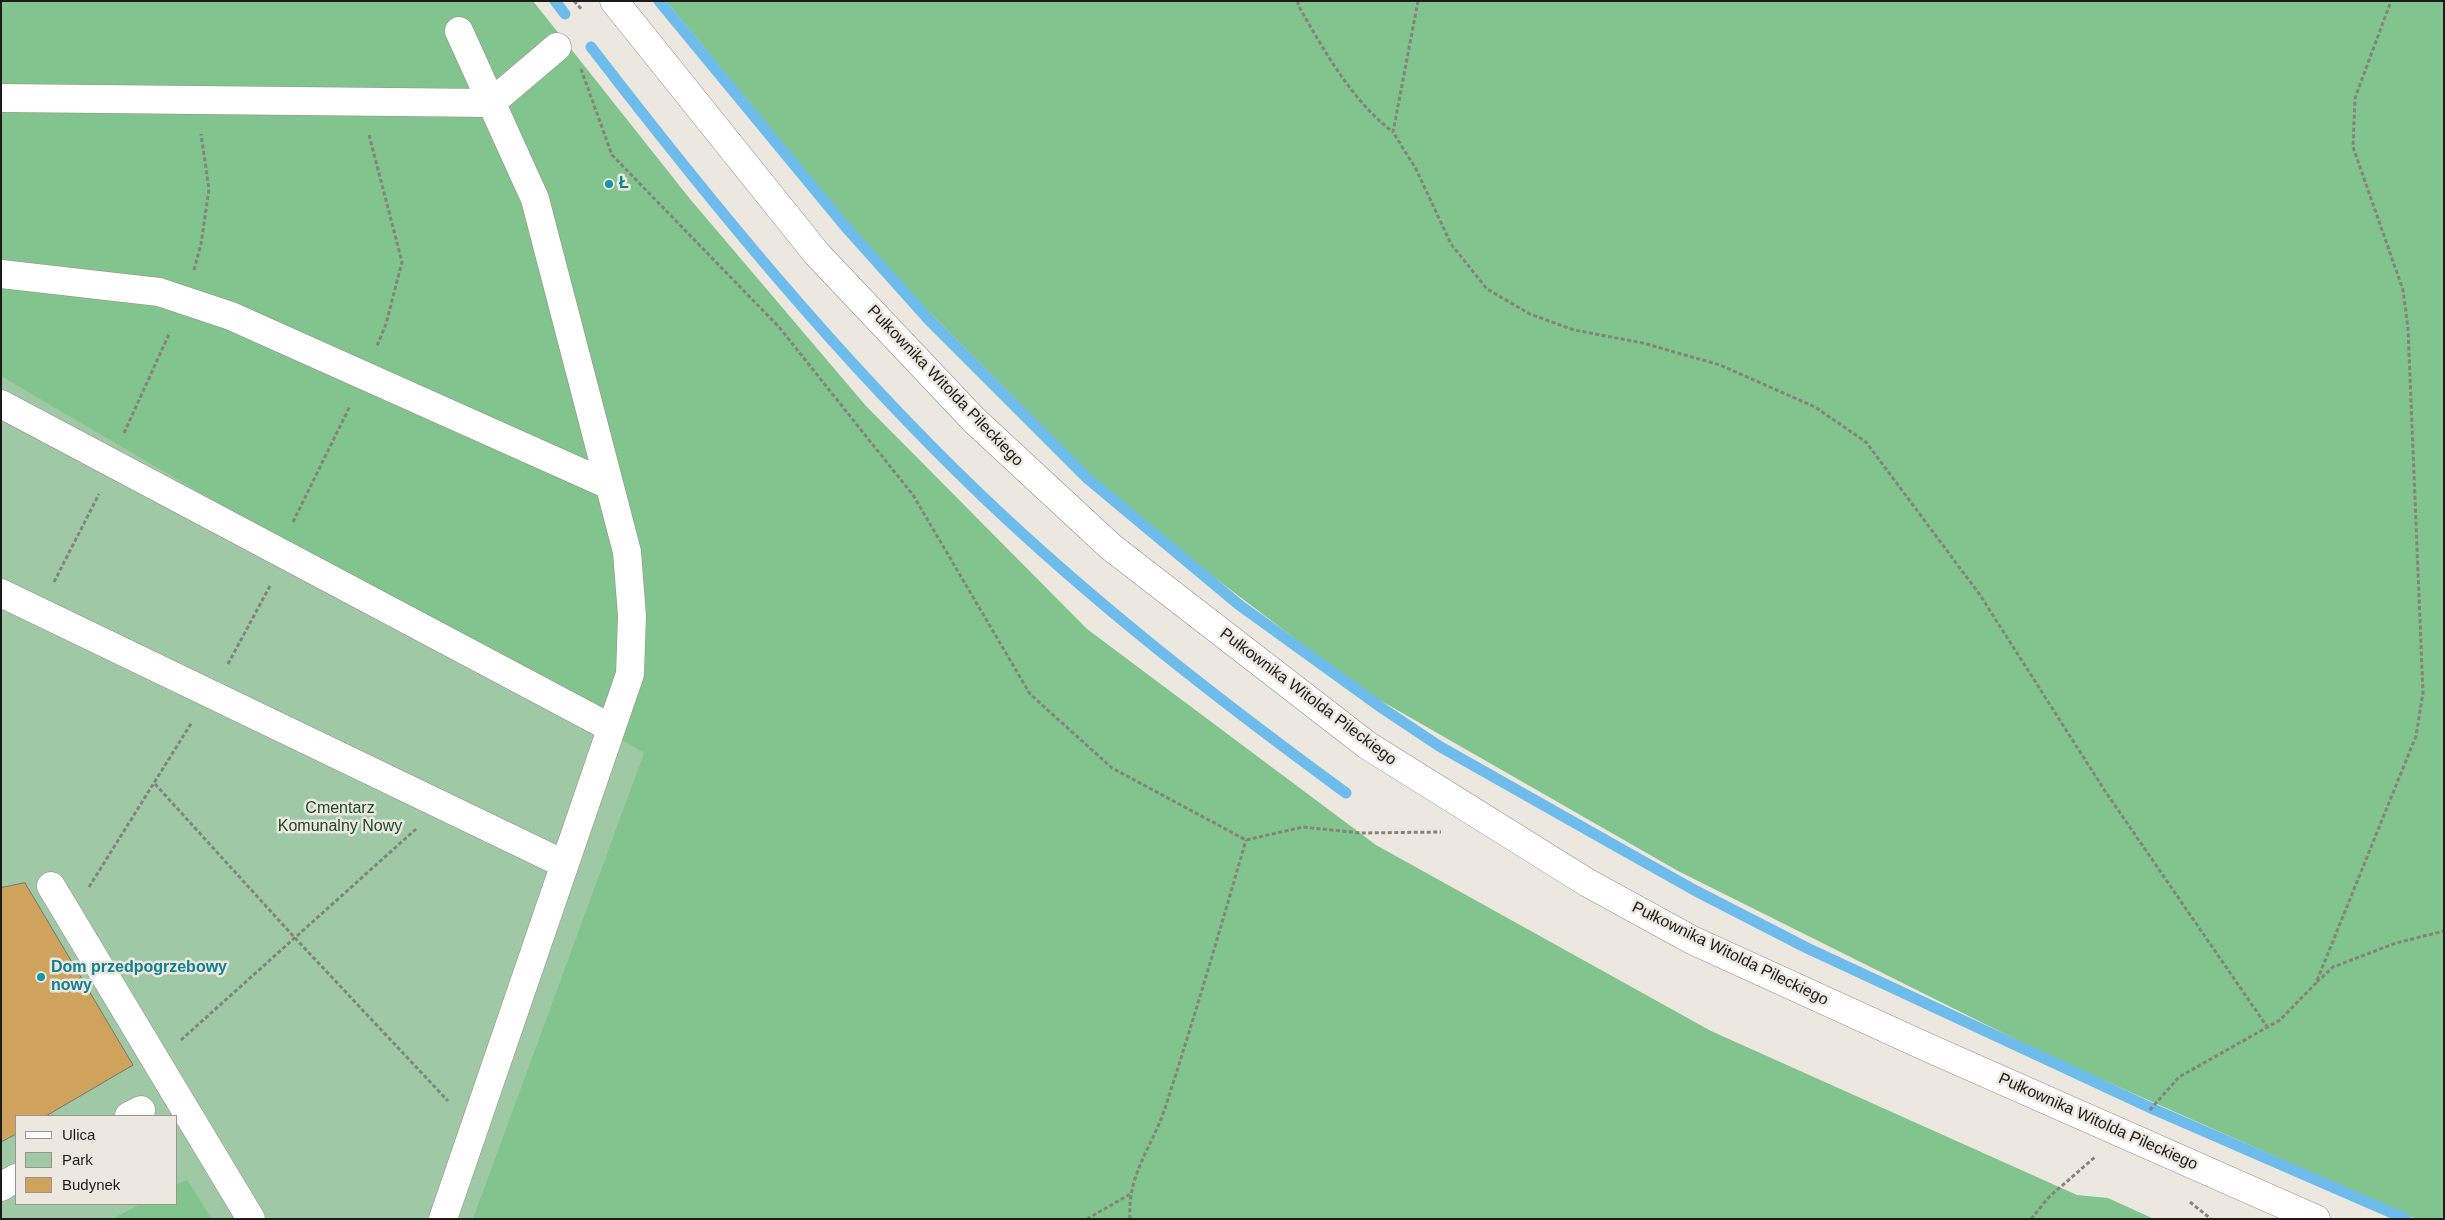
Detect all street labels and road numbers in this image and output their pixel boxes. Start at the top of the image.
street label: Pułkownika Witolda Pileckiego [863,302,1027,470]
street label: Pułkownika Witolda Pileckiego [1216,624,1400,770]
street label: Pułkownika Witolda Pileckiego [1629,898,1831,1010]
street label: Pułkownika Witolda Pileckiego [1995,1069,2201,1175]

